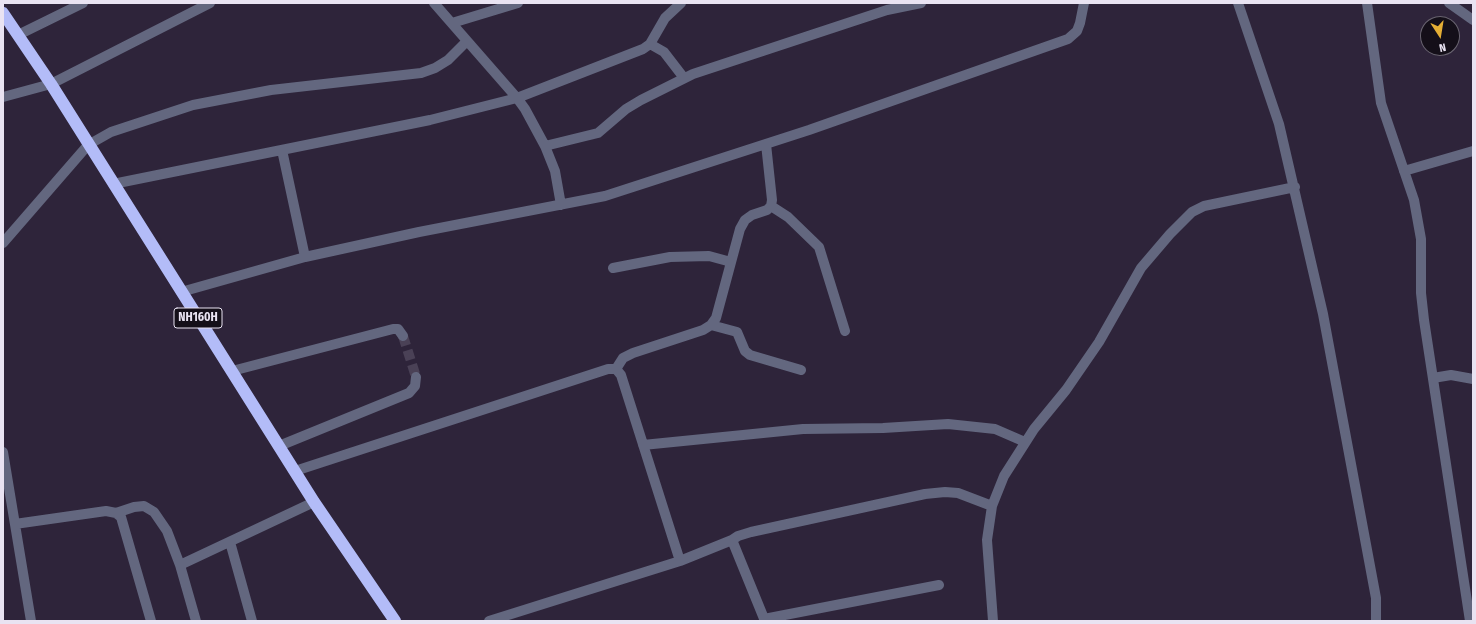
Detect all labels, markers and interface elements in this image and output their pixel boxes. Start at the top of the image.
north arrow [1420,16,1460,56]
text: N [1438,40,1447,54]
road number: NH160H [174,308,222,328]

